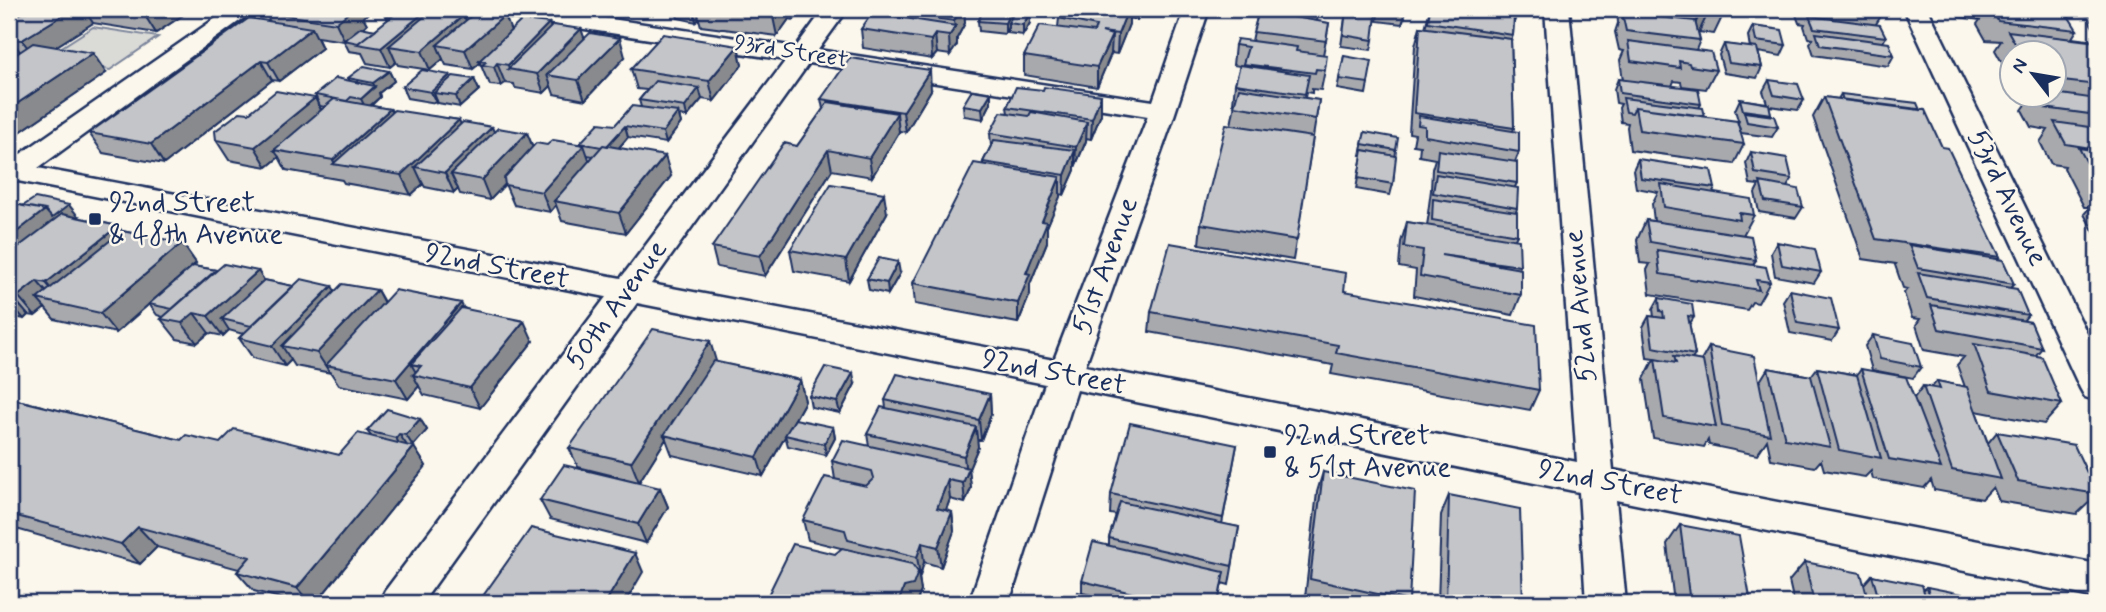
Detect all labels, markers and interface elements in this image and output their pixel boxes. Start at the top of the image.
street label: 93rd Street [732,28,850,76]
north arrow [1997,38,2068,108]
text: N [2006,54,2034,78]
street label: 53rd Avenue [1958,124,2056,272]
place label: 92nd Street & 48th Avenue [109,185,283,254]
street label: 51st Avenue [1064,192,1148,340]
marker: 92nd Street & 48th Avenue [87,211,103,227]
street label: 52nd Avenue [1556,228,1606,384]
street label: 50th Avenue [557,233,677,377]
street label: 92nd Street [422,235,572,299]
street label: 92nd Street [979,341,1129,405]
place label: 92nd Street & 51st Avenue [1284,418,1451,487]
marker: 92nd Street & 51st Avenue [1262,444,1278,460]
street label: 92nd Street [1535,451,1685,515]

